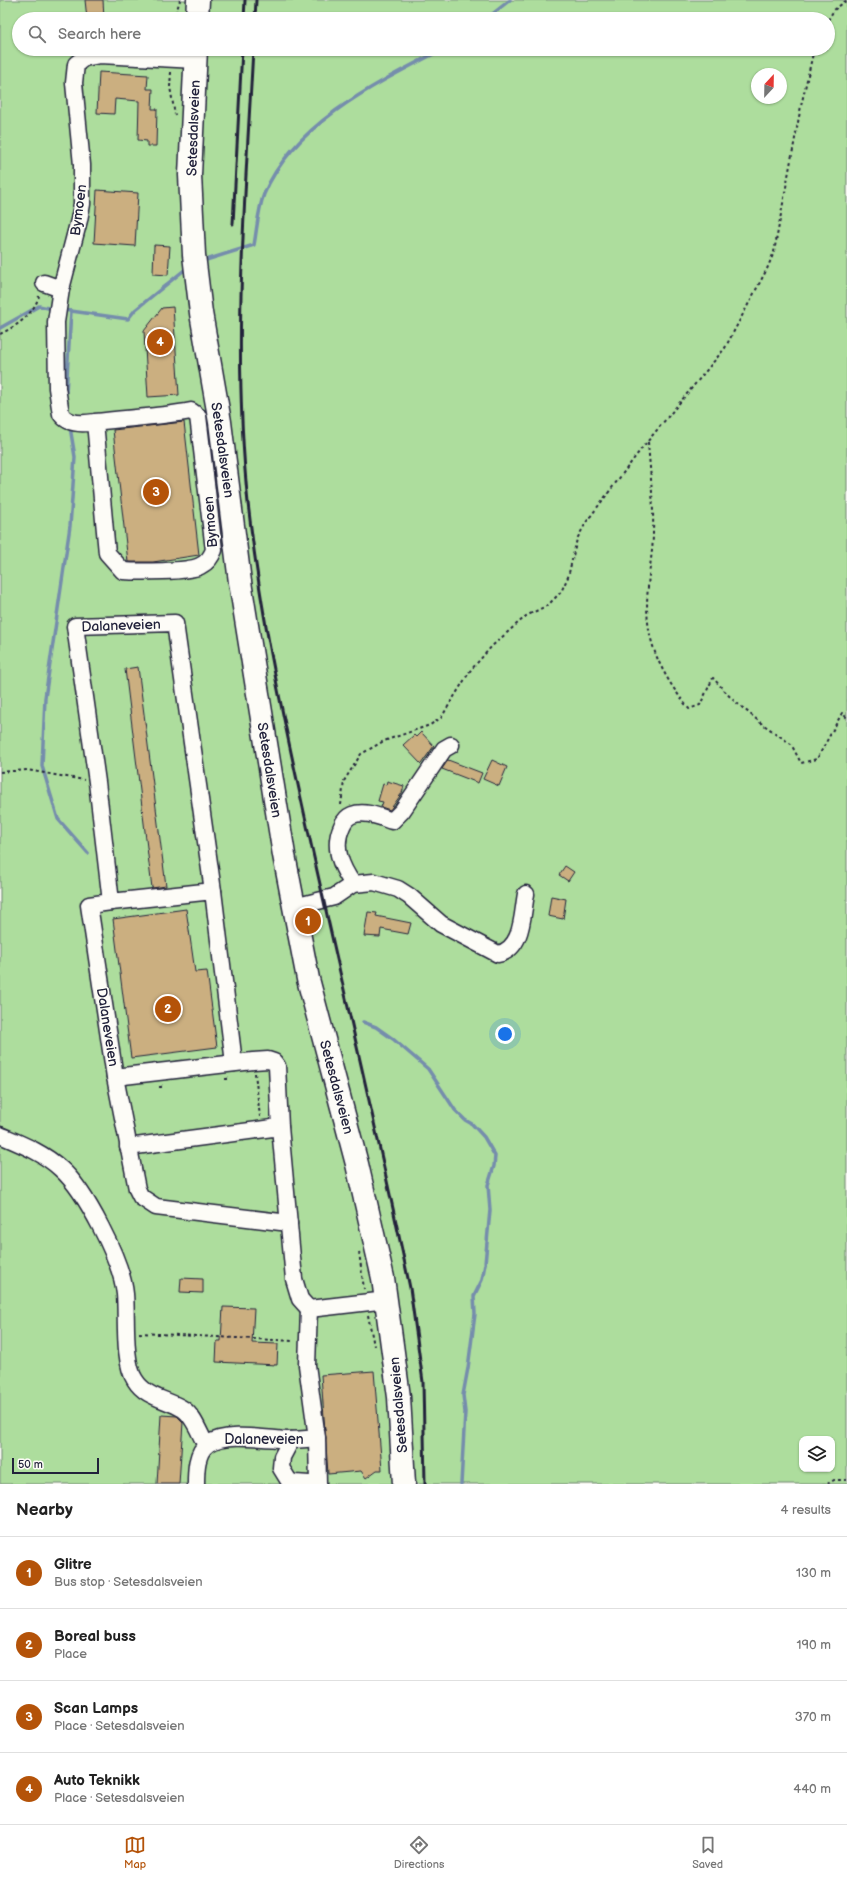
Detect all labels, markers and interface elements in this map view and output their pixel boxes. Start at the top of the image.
search box [12,12,835,56]
icon: search [26,23,48,45]
text: Search here [58,25,141,44]
north arrow [751,68,787,104]
street label: Setesdalsveien [183,80,204,176]
street label: Bymoen [67,183,90,237]
pin: 4 [147,327,173,357]
street label: Setesdalsveien [207,401,238,499]
pin: 3 [143,477,169,507]
street label: Bymoen [200,495,221,548]
street label: Dalaneveien [81,616,161,635]
street label: Setesdalsveien [254,721,285,819]
pin: 1 [295,906,321,936]
street label: Dalaneveien [93,987,122,1068]
pin: 2 [155,994,181,1024]
your location [495,1024,515,1044]
street label: Setesdalsveien [316,1038,357,1136]
street label: Setesdalsveien [386,1356,411,1454]
street label: Dalaneveien [224,1431,304,1448]
map controls [799,1436,835,1472]
button: layers [799,1436,835,1472]
scale bar [12,1456,99,1475]
text: 50 m [18,1458,43,1471]
text: Nearby [16,1500,73,1520]
text: 4 results [781,1502,831,1518]
text: Glitre [54,1555,92,1574]
text: 1 [26,1565,32,1581]
text: 130 m [796,1565,831,1581]
text: Bus stop · Setesdalsveien [54,1574,203,1590]
text: Boreal buss [54,1627,136,1646]
text: 2 [25,1637,33,1653]
text: 190 m [797,1637,831,1653]
text: Place [54,1646,87,1662]
text: Scan Lamps [54,1699,138,1718]
text: 3 [25,1709,33,1725]
text: 370 m [795,1709,831,1725]
text: Place · Setesdalsveien [54,1718,185,1734]
text: Auto Teknikk [54,1771,140,1790]
text: 4 [25,1781,33,1797]
text: 440 m [793,1781,831,1797]
text: Place · Setesdalsveien [54,1790,185,1806]
tab: Map [124,1834,146,1871]
tab: Directions [394,1834,444,1871]
tab: Saved [692,1834,723,1871]

